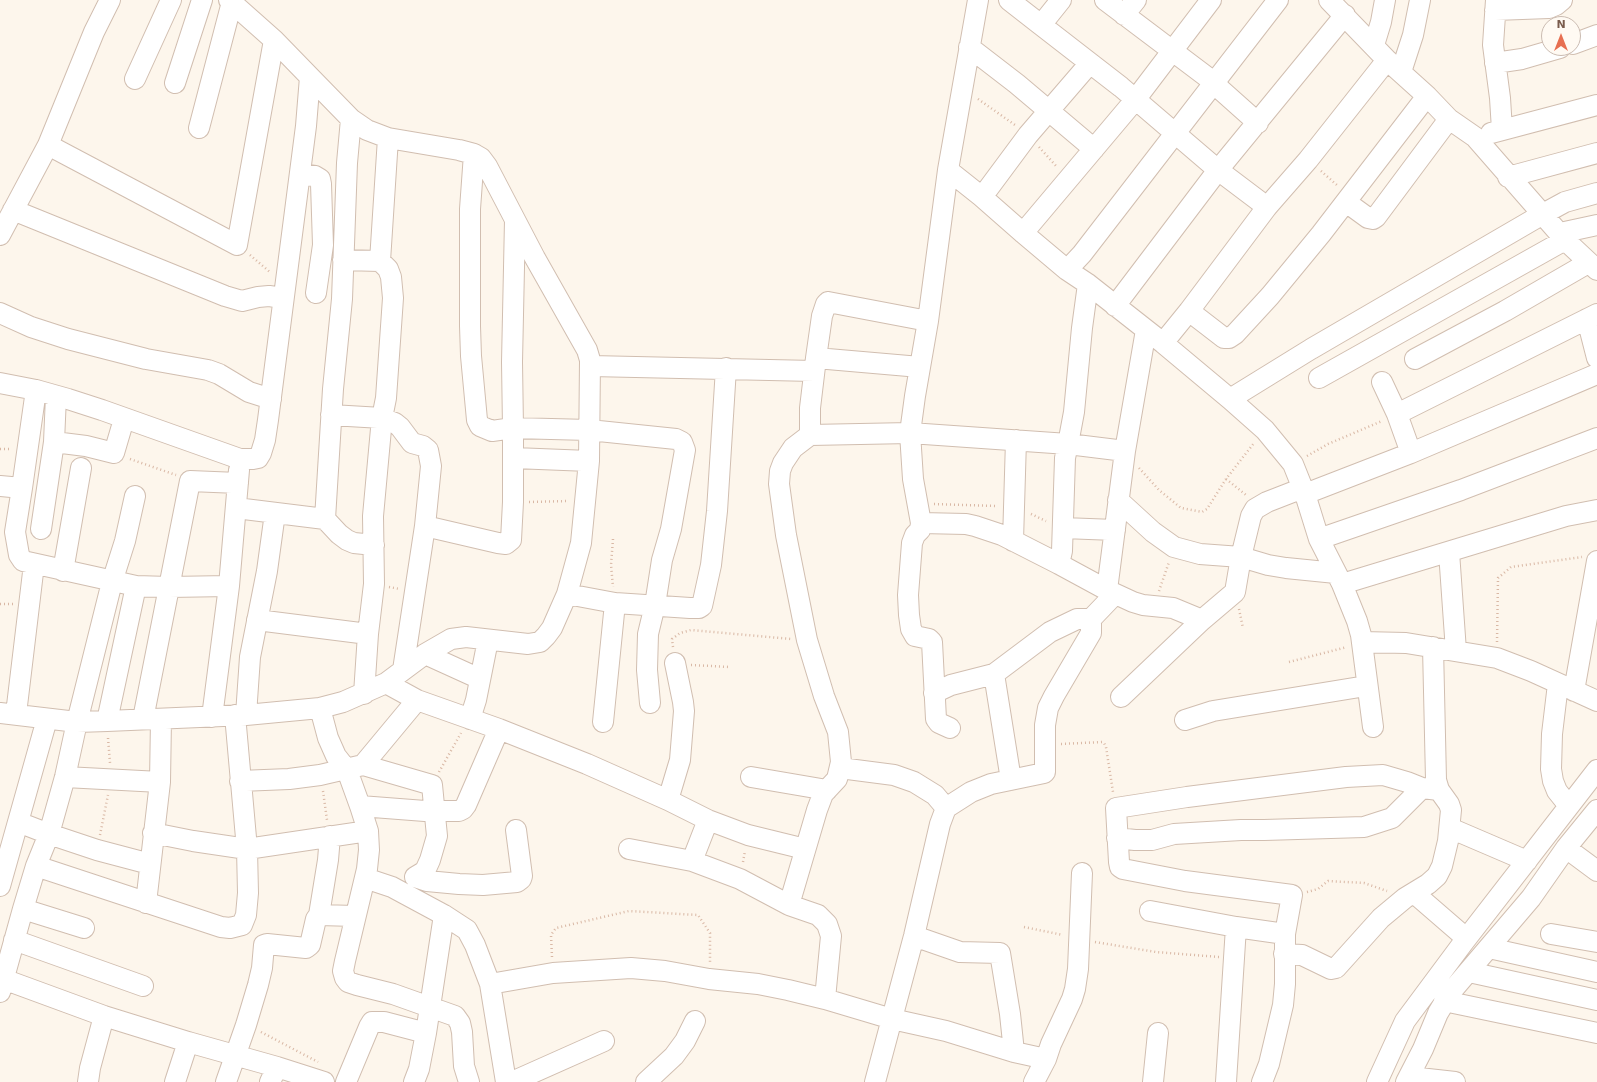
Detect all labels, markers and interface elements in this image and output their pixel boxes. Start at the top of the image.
north arrow [1541,16,1581,56]
text: N [1556,18,1566,31]

